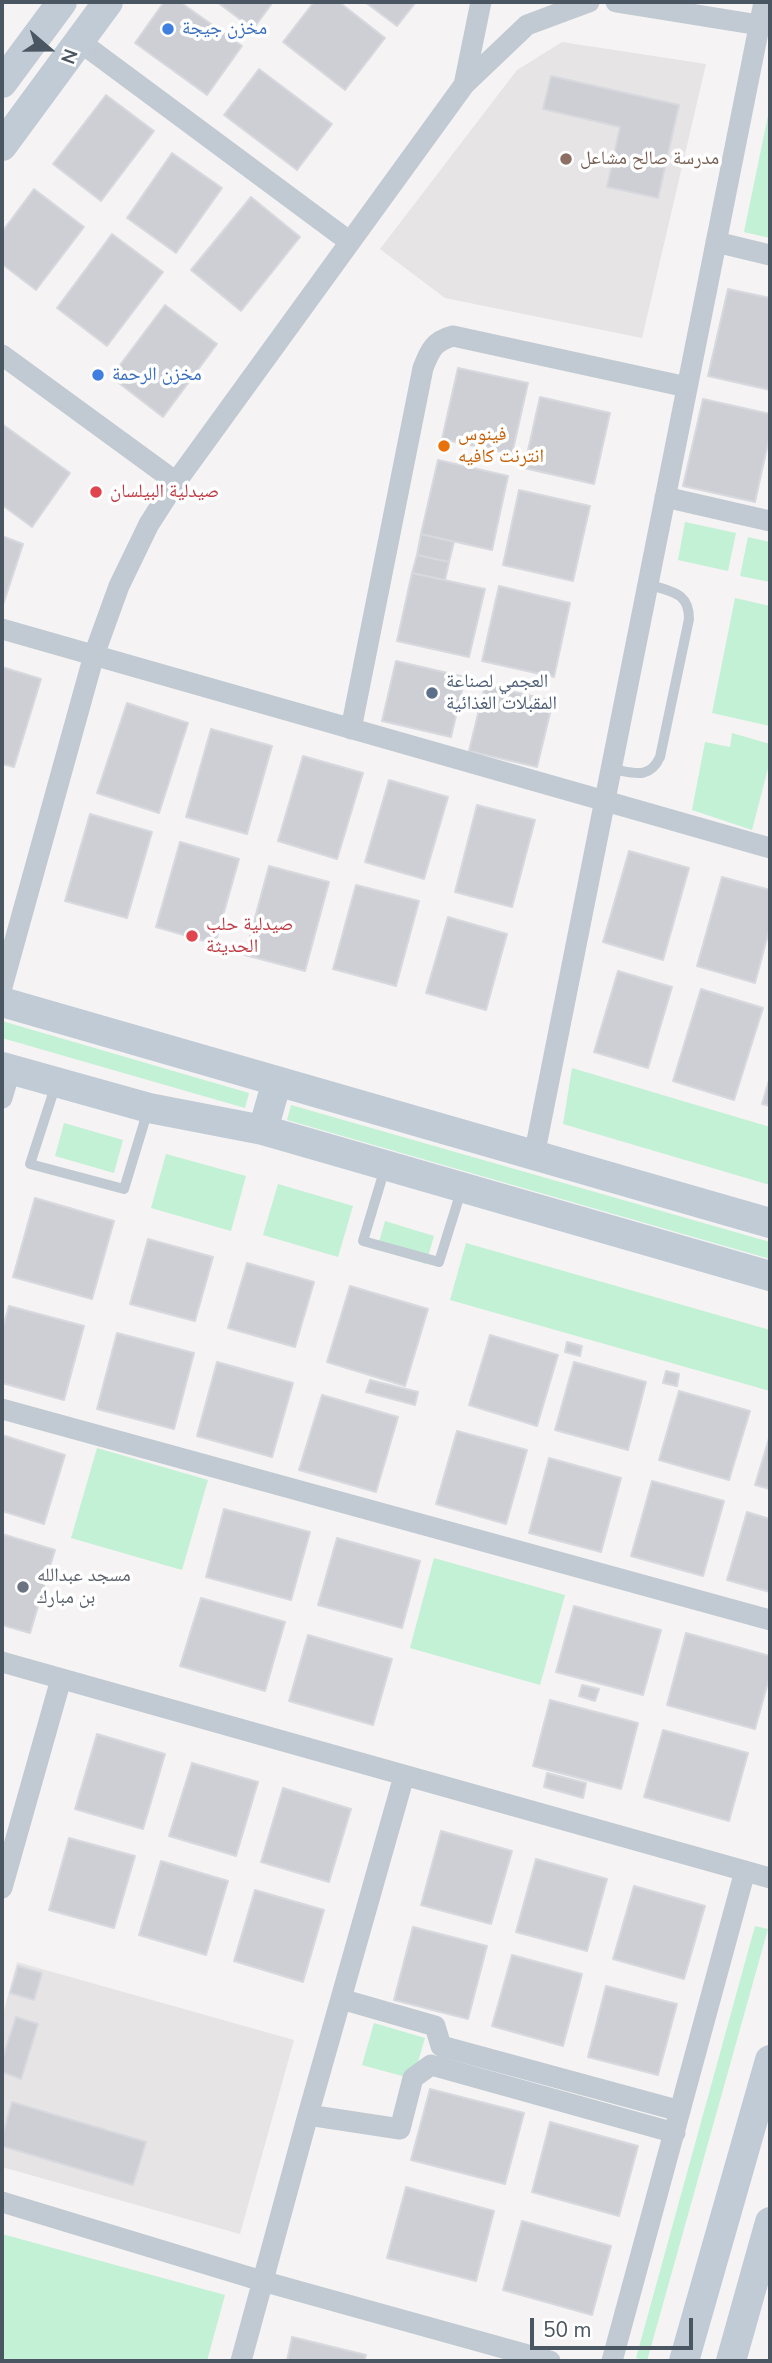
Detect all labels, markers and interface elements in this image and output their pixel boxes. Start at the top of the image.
north arrow [14,14,84,84]
place label: مخزن جيجة [182,18,267,40]
marker: مخزن جيجة [160,21,176,37]
text: N [54,45,83,67]
place label: مدرسة صالح مشاعل [580,148,719,170]
marker: مدرسة صالح مشاعل [558,151,574,167]
place label: مخزن الرحمة [112,364,202,386]
marker: مخزن الرحمة [90,367,106,383]
place label: فينوس انترنت كافيه [458,424,544,468]
marker: فينوس انترنت كافيه [436,438,452,454]
place label: صيدلية البيلسان [110,481,219,503]
marker: صيدلية البيلسان [88,484,104,500]
place label: العجمي لصناعة المقبلات الغذائية [446,671,557,715]
marker: العجمي لصناعة المقبلات الغذائية [424,685,440,701]
place label: صيدلية حلب الحديثة [206,914,293,958]
marker: صيدلية حلب الحديثة [184,928,200,944]
place label: مسجد عبدالله بن مبارك [37,1565,131,1609]
marker: مسجد عبدالله بن مبارك [15,1579,31,1595]
scale bar [534,2304,697,2348]
text: 50 m [543,2316,592,2344]

